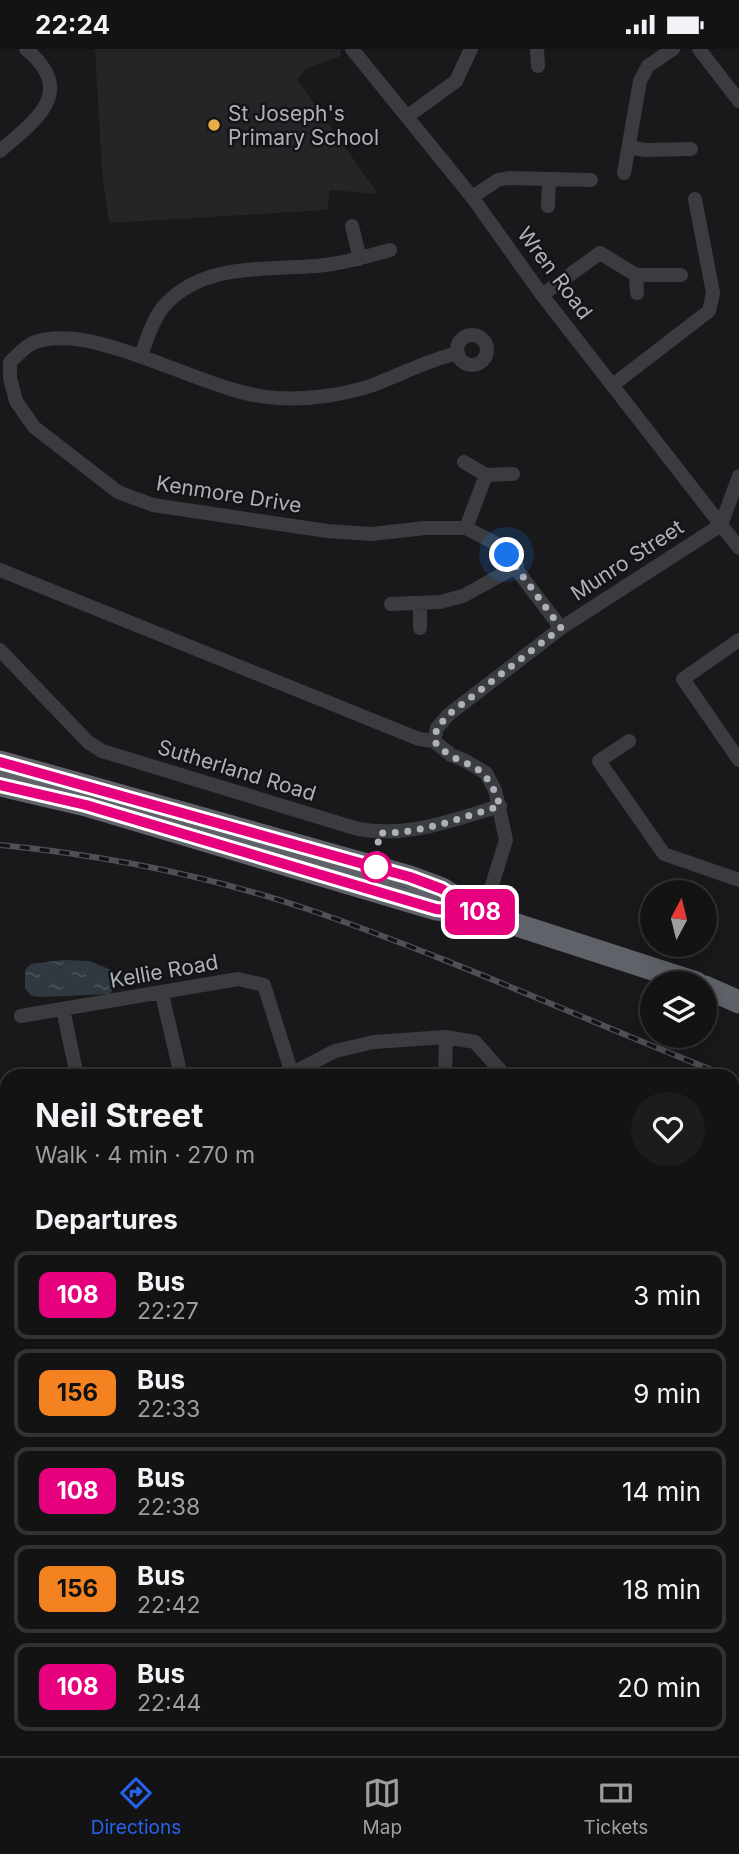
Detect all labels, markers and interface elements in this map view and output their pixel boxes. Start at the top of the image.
text: 22:24 [35,9,110,40]
place label: St Joseph's Primary School [228,101,379,150]
marker: St Joseph's Primary School [206,117,222,133]
street label: Wren Road [512,222,598,324]
street label: Kenmore Drive [155,470,303,518]
street label: Munro Street [566,514,688,606]
your location [489,537,524,572]
street label: Sutherland Road [155,734,319,806]
unlabelled marker [361,852,391,882]
north arrow [640,880,718,957]
map controls [640,880,717,1048]
line badge: 108 [440,889,520,935]
text: 108 [459,897,501,926]
street label: Kellie Road [108,949,220,993]
button: layers [640,971,717,1048]
button: heart [631,1092,705,1166]
text: Neil Street [35,1095,203,1135]
text: Walk · 4 min · 270 m [35,1141,255,1169]
text: Departures [35,1204,178,1235]
text: Bus [137,1266,185,1297]
text: 108 [56,1280,99,1309]
text: 3 min [633,1280,701,1311]
text: 22:27 [137,1297,199,1325]
text: Bus [137,1364,185,1395]
text: 156 [57,1378,98,1407]
text: 9 min [633,1378,701,1409]
text: 22:33 [137,1395,200,1423]
text: Bus [137,1462,185,1493]
text: 108 [56,1476,99,1505]
text: 14 min [622,1476,701,1507]
text: 22:38 [137,1493,200,1521]
text: Bus [137,1560,185,1591]
text: 156 [57,1574,98,1603]
text: 18 min [623,1574,701,1605]
text: 22:42 [137,1591,201,1619]
text: Bus [137,1658,185,1689]
text: 108 [56,1672,99,1701]
text: 20 min [617,1672,701,1703]
text: 22:44 [137,1689,201,1717]
tab: Directions [91,1774,181,1839]
tab: Map [363,1774,402,1839]
tab: Tickets [583,1774,648,1839]

